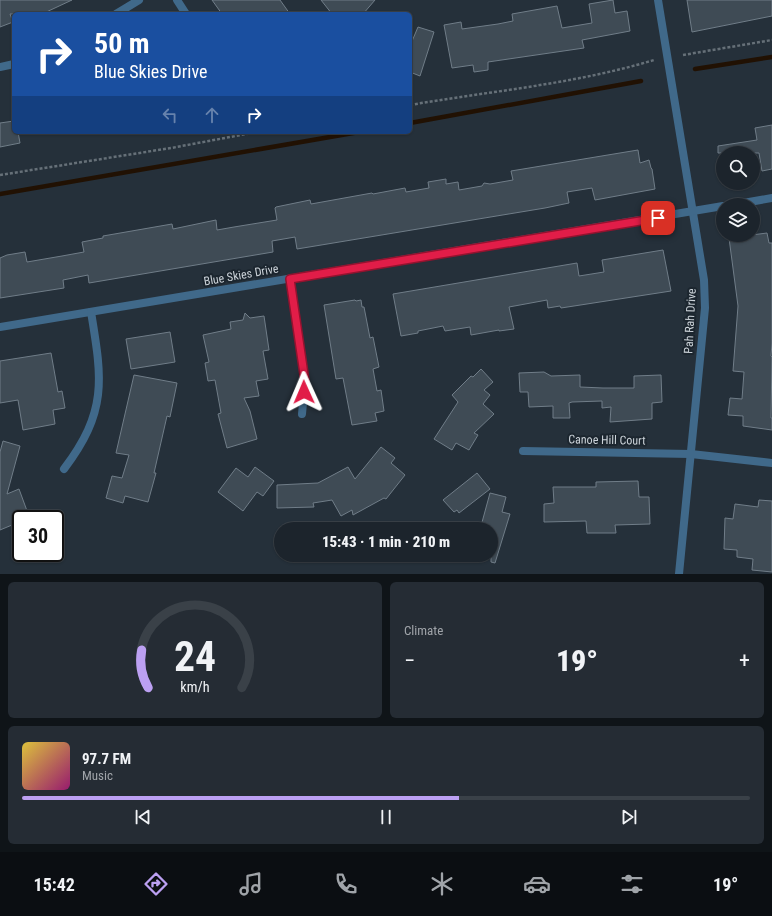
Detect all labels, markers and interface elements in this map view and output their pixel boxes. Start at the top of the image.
text: 50 m [94,27,150,60]
icon: right [28,28,80,80]
text: Blue Skies Drive [94,61,208,82]
icon: left [159,104,181,126]
icon: ahead [201,104,223,126]
icon: right [243,104,265,126]
map controls [716,146,760,242]
button: search [716,146,760,190]
button: layers [716,198,760,242]
pin [641,201,675,235]
icon: arrive [647,207,669,229]
street label: Blue Skies Drive [203,261,280,288]
street label: Pah Rah Drive [681,288,699,354]
position arrow [283,371,325,413]
street label: Canoe Hill Court [568,432,646,448]
speed limit sign: 30 [12,510,64,562]
text: 15:43 · 1 min · 210 m [322,533,450,551]
text: Climate [404,623,443,638]
text: 24 [174,632,216,681]
text: 19° [556,643,598,678]
text: − [404,648,415,673]
text: + [739,648,750,673]
text: km/h [180,679,210,695]
text: 97.7 FM [82,750,131,768]
text: Music [82,768,113,783]
icon: previous [132,806,154,828]
icon: pause [375,806,397,828]
icon: next [618,806,640,828]
icon: directions [142,870,170,898]
icon: music [237,870,265,898]
icon: phone [332,870,360,898]
icon: climate [428,870,456,898]
icon: car [523,870,551,898]
icon: filters [618,870,646,898]
text: 15:42 [34,874,75,895]
text: 19° [713,874,738,895]

